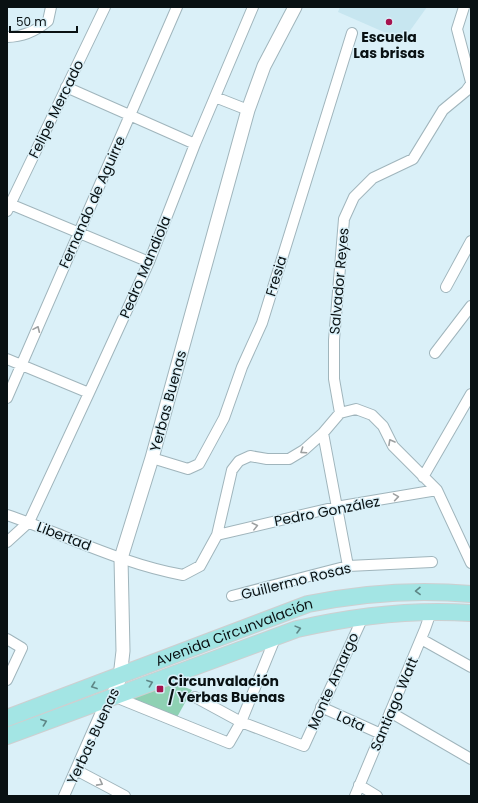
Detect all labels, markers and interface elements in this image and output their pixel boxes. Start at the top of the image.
scale bar [10,8,77,34]
text: 50 m [16,13,47,30]
marker: Escuela Las brisas [384,17,394,27]
place label: Escuela Las brisas [353,27,425,63]
street label: Felipe Mercado [24,57,88,161]
street label: Fernando de Aguirre [54,132,130,271]
street label: Pedro Mandiola [114,213,176,321]
street label: Salvador Reyes [324,227,354,335]
street label: Fresia [260,253,292,299]
one-way arrow [32,325,40,333]
street label: Yerbas Buenas [145,348,191,454]
one-way arrow [389,439,396,446]
one-way arrow [300,446,307,453]
street label: Pedro González [272,491,382,531]
one-way arrow [393,493,399,502]
street label: Libertad [34,516,94,556]
one-way arrow [252,522,258,530]
street label: Guillermo Rosas [239,558,353,604]
one-way arrow [415,587,421,595]
street label: Avenida Circunvalación [153,593,315,671]
one-way arrow [295,626,302,634]
street label: Monte Amargo [303,629,363,733]
street label: Santiago Watt [365,654,423,754]
place label: Circunvalación / Yerbas Buenas [168,671,285,707]
one-way arrow [146,679,153,687]
one-way arrow [91,682,98,690]
marker: Circunvalación / Yerbas Buenas [155,684,165,694]
street label: Yerbas Buenas [62,685,124,787]
street label: Lota [333,706,369,736]
one-way arrow [40,718,47,726]
one-way arrow [96,778,104,786]

